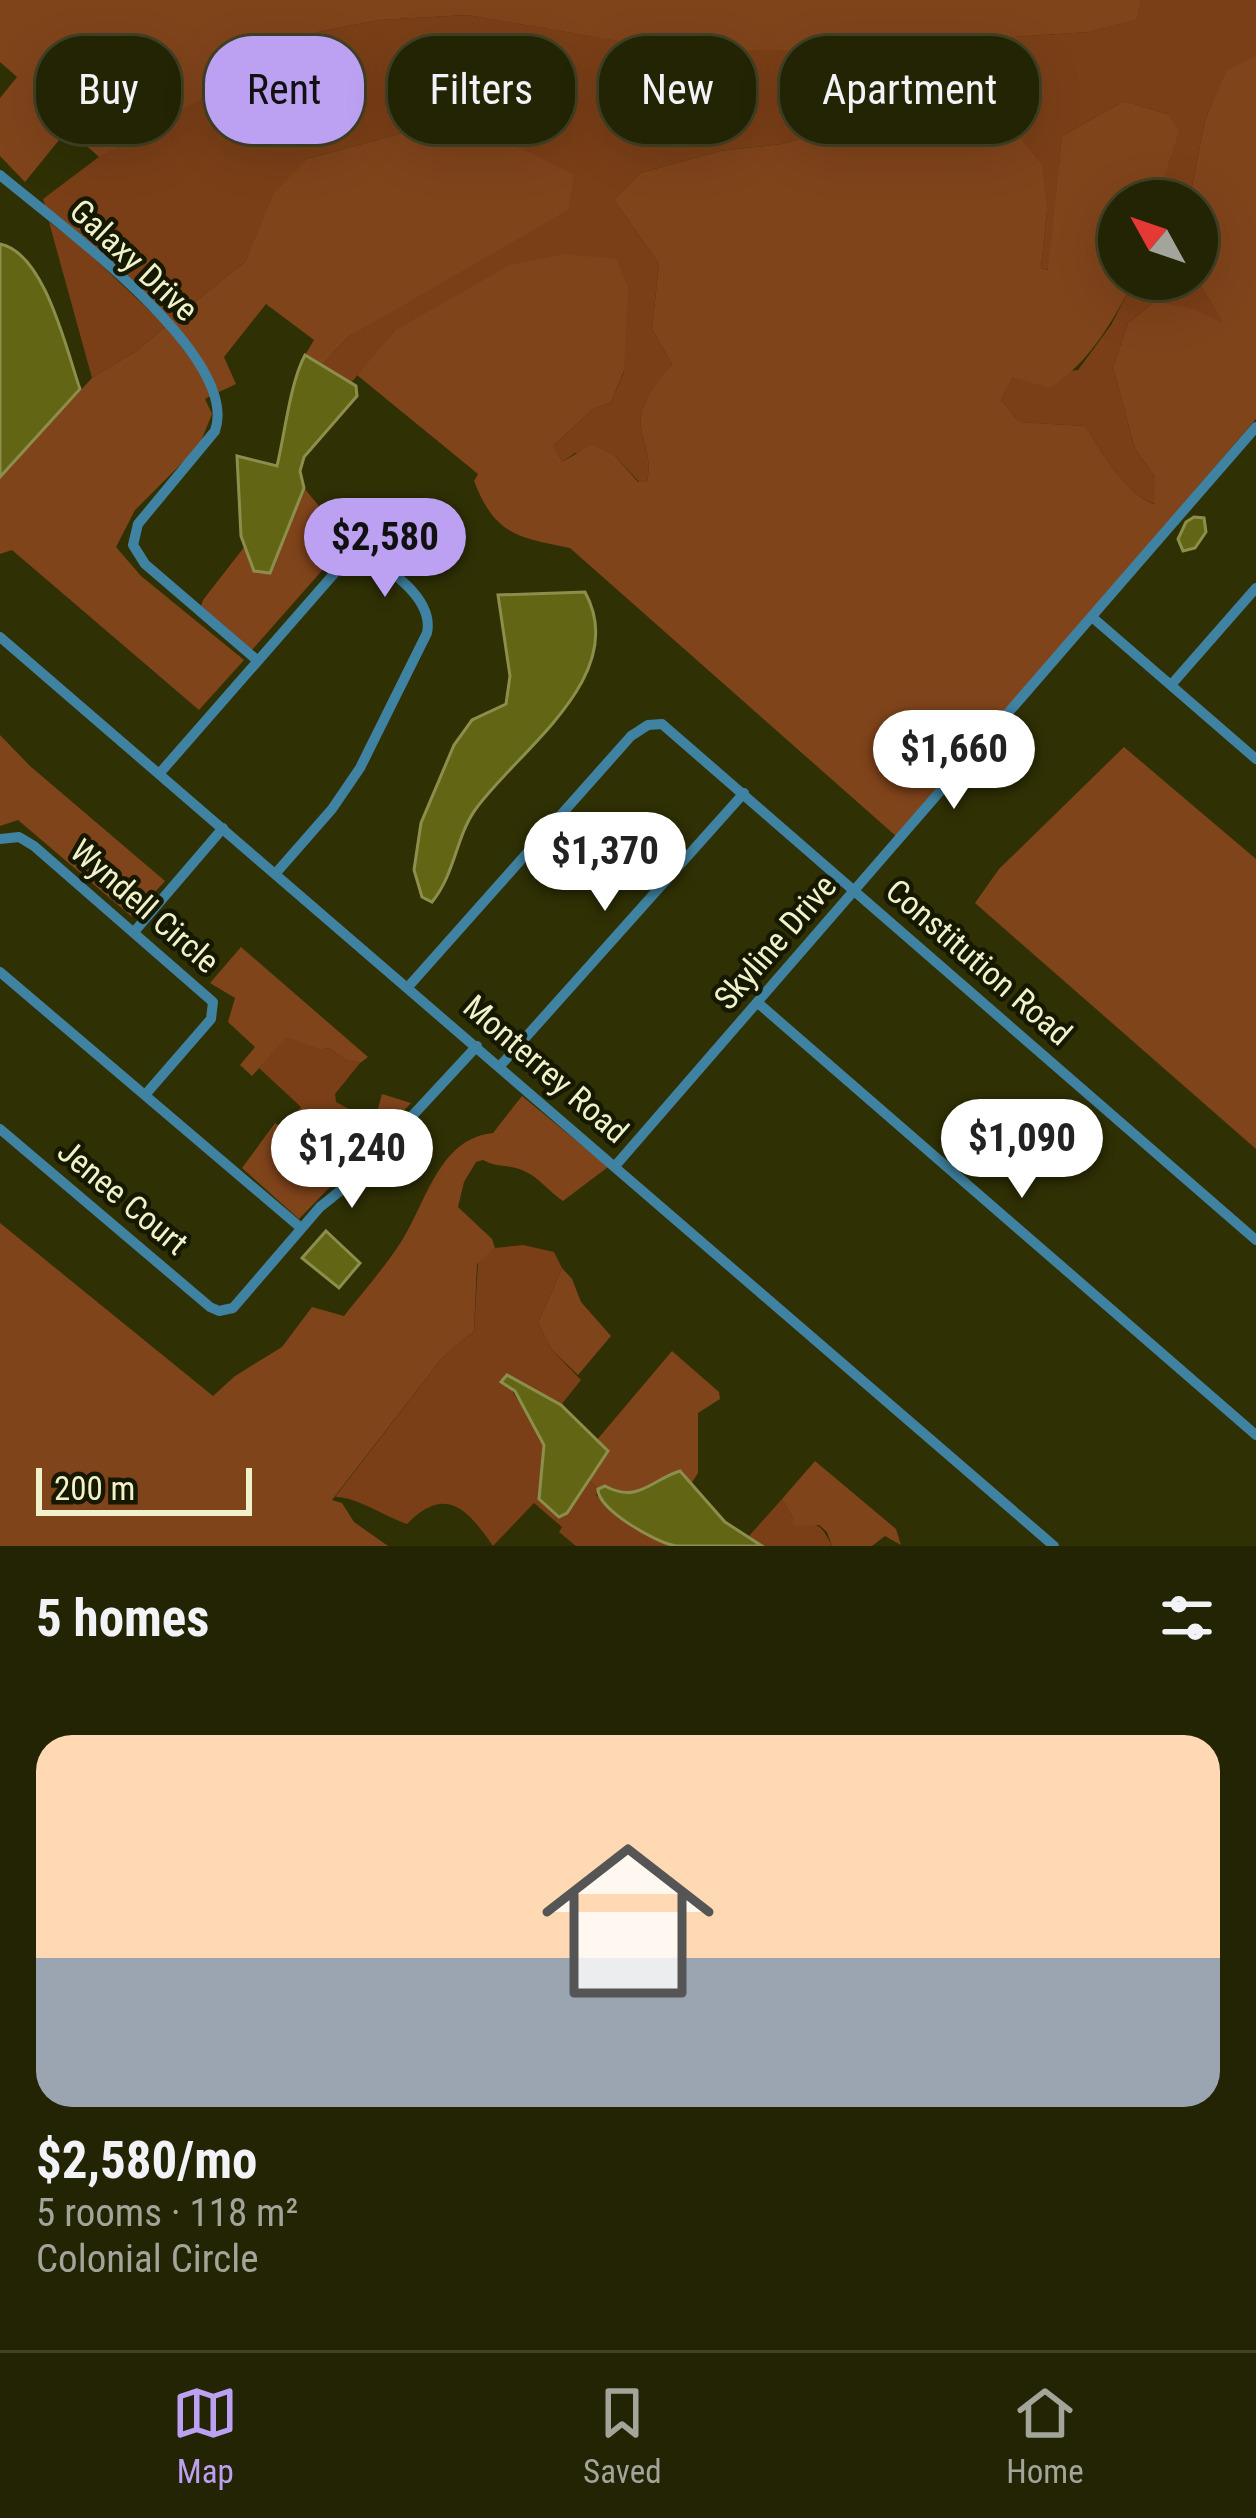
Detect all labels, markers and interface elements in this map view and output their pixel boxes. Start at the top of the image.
chip: Buy [36,36,181,144]
chip: Rent [205,36,364,144]
chip: Filters [388,36,575,144]
chip: New [599,36,756,144]
chip: Apartment [780,36,1039,144]
north arrow [1098,180,1218,300]
map controls [1098,180,1218,300]
street label: Galaxy Drive [62,191,206,329]
pin: $2,580 [287,498,483,600]
text: $2,580 [331,514,439,560]
pin: $1,660 [856,710,1052,812]
text: $1,660 [900,726,1008,772]
pin: $1,370 [507,812,703,914]
text: $1,370 [551,828,659,874]
street label: Wyndell Circle [63,831,227,981]
street label: Skyline Drive [706,867,844,1017]
street label: Constitution Road [878,871,1080,1053]
street label: Monterrey Road [456,987,636,1151]
pin: $1,090 [924,1099,1120,1201]
pin: $1,240 [254,1109,450,1211]
text: $1,090 [968,1115,1076,1161]
text: $1,240 [298,1125,406,1171]
street label: Jenee Court [50,1131,196,1263]
scale bar [36,1462,252,1515]
text: 200 m [54,1469,135,1508]
icon: filters [1154,1585,1220,1651]
text: 5 homes [36,1589,209,1648]
icon: home [520,1813,736,2029]
text: $2,580/mo [36,2131,257,2190]
text: 5 rooms · 118 m² [36,2190,298,2236]
text: Colonial Circle [36,2236,258,2282]
tab: Map [172,2380,238,2491]
tab: Saved [583,2380,662,2491]
tab: Home [1006,2380,1084,2491]

